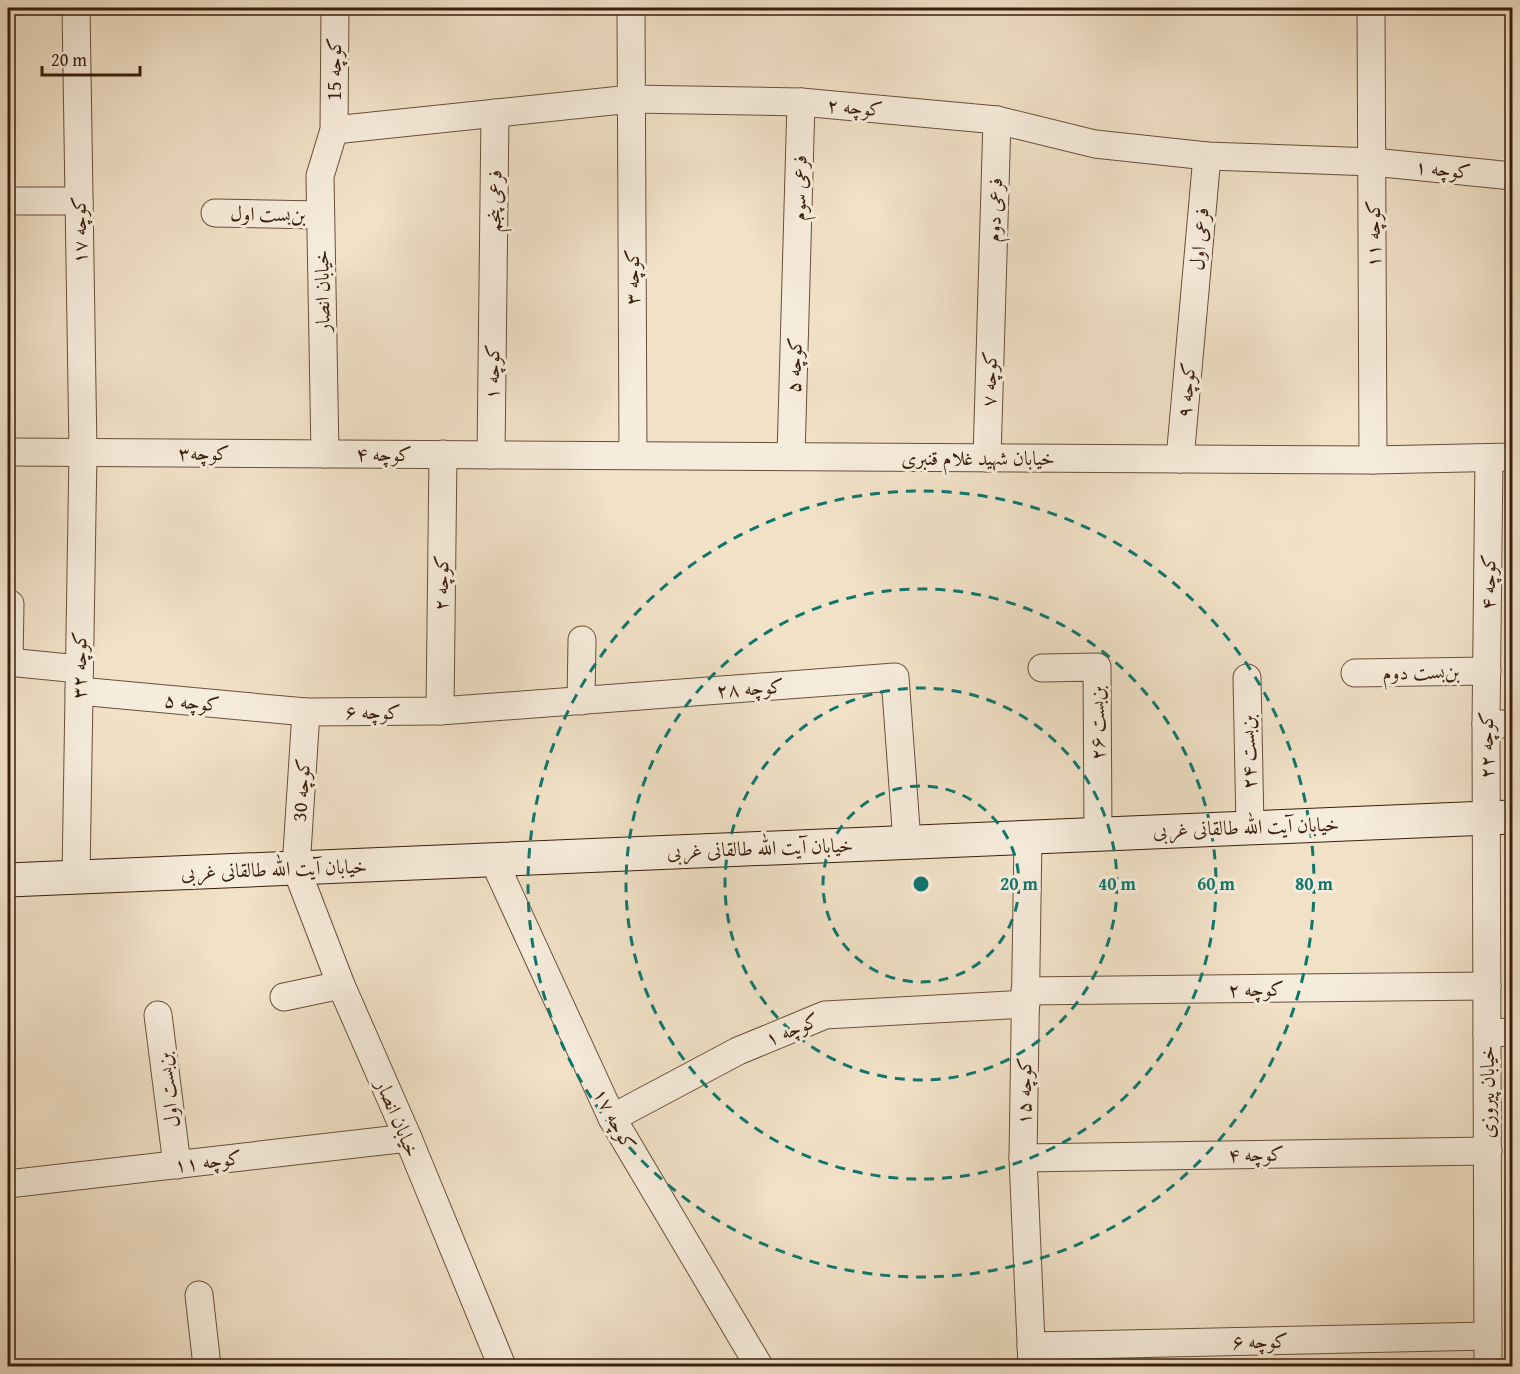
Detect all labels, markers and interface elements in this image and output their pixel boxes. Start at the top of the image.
street label: کوچه 15 [319,37,348,101]
scale bar [42,39,140,77]
text: 20 m [51,46,87,73]
street label: کوچه ۲ [826,90,884,123]
street label: کوچه ۱ [1414,151,1472,186]
street label: فرعی سوم [783,155,818,221]
street label: فرعی پنجم [478,169,514,233]
street label: فرعی دوم [978,177,1013,243]
street label: کوچه ۱۷ [63,196,94,264]
street label: بن‌بست اول [230,198,306,229]
street label: کوچه ۱۱ [1358,200,1387,268]
street label: فرعی اول [1181,206,1216,272]
street label: کوچه ۳ [617,249,646,305]
street label: خیابان انصار [306,250,337,334]
street label: کوچه ۵ [778,337,809,393]
street label: کوچه ۱ [477,344,506,400]
street label: کوچه ۷ [973,351,1004,407]
street label: کوچه ۹ [1169,361,1202,419]
street label: کوچه۳ [178,438,230,467]
street label: کوچه ۴ [356,439,412,468]
street label: خیابان شهید غلام قنبری [901,443,1055,476]
street label: کوچه ۴ [1473,554,1502,610]
street label: کوچه ۲ [426,555,455,611]
street label: کوچه ۳۲ [63,631,94,699]
street label: بن‌بست دوم [1382,656,1460,691]
street label: کوچه ۲۸ [715,671,785,704]
street label: کوچه ۵ [163,685,221,718]
street label: بن‌بست ۲۶ [1082,685,1111,760]
street label: کوچه ۶ [345,697,401,726]
street label: کوچه ۲۲ [1471,711,1500,779]
street label: بن‌بست ۲۴ [1232,714,1263,790]
street label: کوچه 30 [284,757,317,823]
street label: خیابان آیت الله طالقانی غربی [1152,809,1340,845]
street label: خیابان آیت الله طالقانی غربی [666,830,854,866]
street label: خیابان آیت الله طالقانی غربی [180,851,368,887]
text: 20 m [1000,870,1039,897]
text: 40 m [1098,870,1137,897]
text: 60 m [1197,870,1236,897]
text: 80 m [1295,870,1334,897]
centre of rings [911,874,931,894]
street label: کوچه ۲ [1228,974,1284,1003]
street label: کوچه ۱ [760,1005,823,1052]
street label: خیابان پیروزی [1472,1046,1502,1138]
street label: بن‌بست اول [148,1050,187,1129]
street label: کوچه ۱۵ [1008,1057,1039,1125]
street label: خیابان انصار [368,1073,428,1161]
street label: کوچه ۱۷ [587,1082,644,1155]
street label: کوچه ۴ [1228,1139,1284,1168]
street label: کوچه ۱۱ [173,1142,243,1179]
street label: کوچه ۶ [1232,1326,1288,1355]

